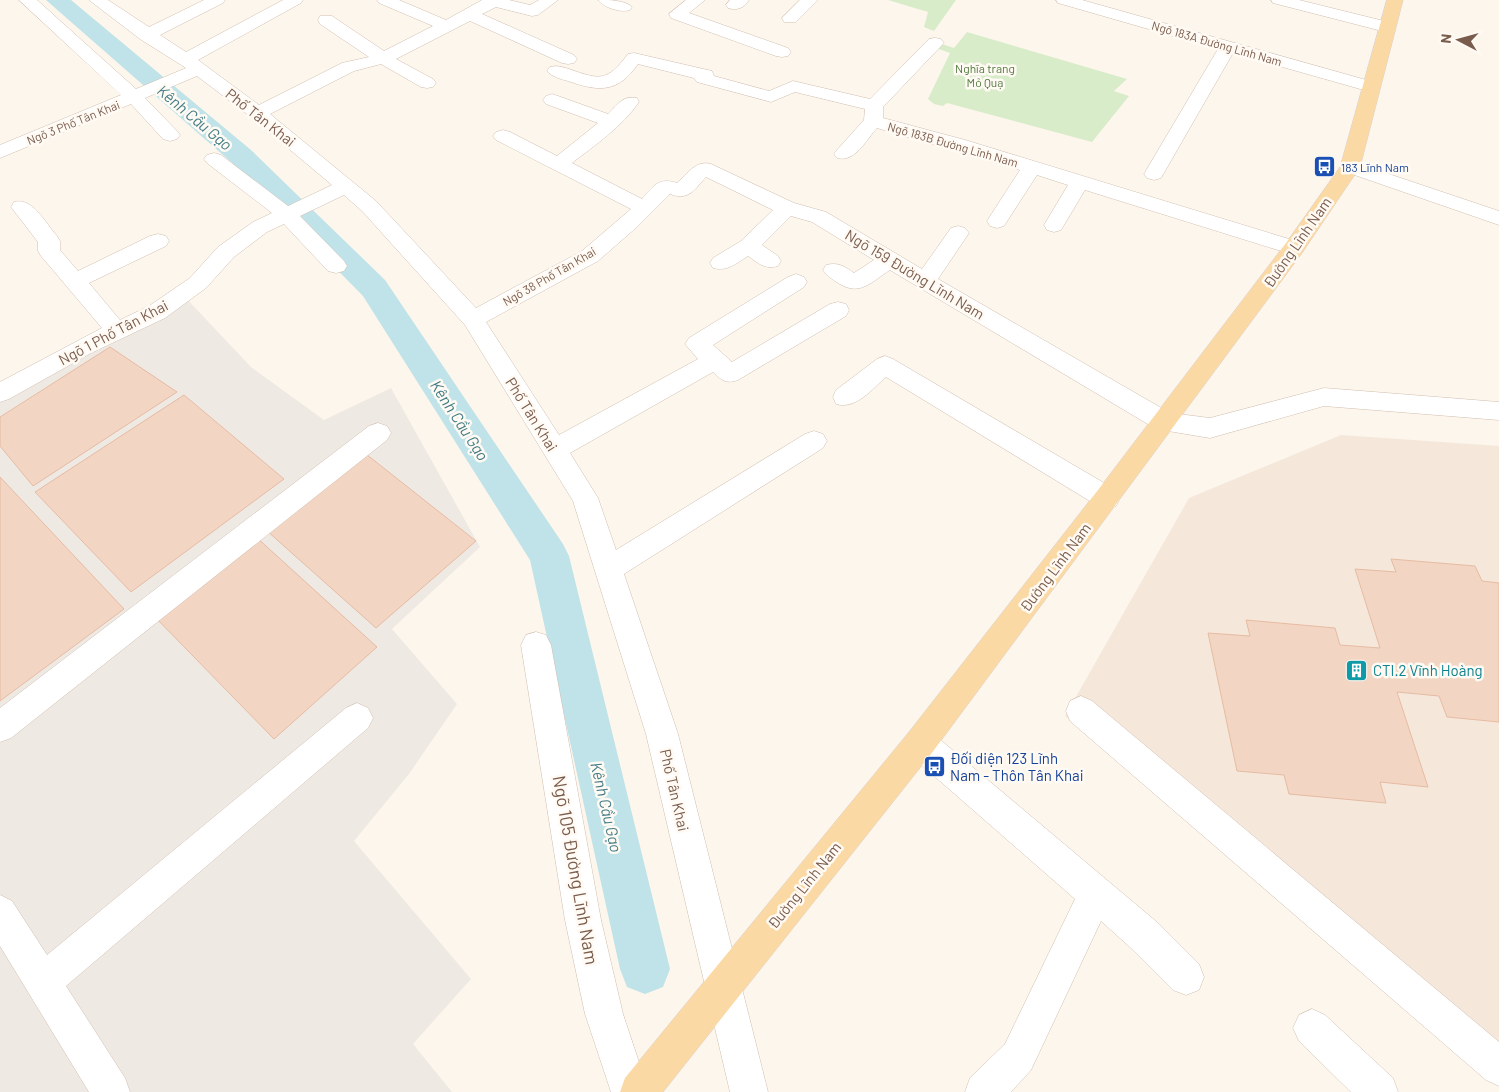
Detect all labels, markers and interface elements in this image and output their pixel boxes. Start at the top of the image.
north arrow [1434,15,1484,65]
street label: Ngõ 183A Đường Lĩnh Nam [1150,18,1284,68]
text: N [1437,33,1455,44]
park label: Nghĩa trang Mỏ Quạ [955,61,1015,89]
water label: Kênh Cầu Gạo [154,80,236,154]
street label: Phố Tân Khai [222,84,300,150]
street label: Ngõ 3 Phố Tân Khai [25,97,121,147]
street label: Ngõ 183B Đường Lĩnh Nam [886,119,1020,169]
bus stop icon: 183 Lĩnh Nam [1313,155,1337,179]
place label: 183 Lĩnh Nam [1341,160,1409,174]
street label: Đường Lĩnh Nam [1259,193,1335,291]
street label: Ngõ 159 Đường Lĩnh Nam [842,225,988,323]
street label: Ngõ 38 Phố Tân Khai [500,244,598,308]
street label: Ngõ 1 Phố Tân Khai [55,296,171,368]
street label: Phố Tân Khai [502,374,562,454]
water label: Kênh Cầu Gạo [427,376,493,464]
street label: Đường Lĩnh Nam [1016,519,1094,615]
building icon: CTI.2 Vĩnh Hoàng [1345,658,1369,682]
place label: CTI.2 Vĩnh Hoàng [1373,661,1483,679]
street label: Phố Tân Khai [657,747,693,833]
place label: Đối diện 123 Lĩnh Nam - Thôn Tân Khai [950,749,1084,784]
bus stop icon: Đối diện 123 Lĩnh Nam - Thôn Tân Khai [922,755,946,779]
water label: Kênh Cầu Gạo [587,760,627,854]
street label: Ngõ 105 Đường Lĩnh Nam [548,774,604,966]
street label: Đường Lĩnh Nam [764,838,844,932]

